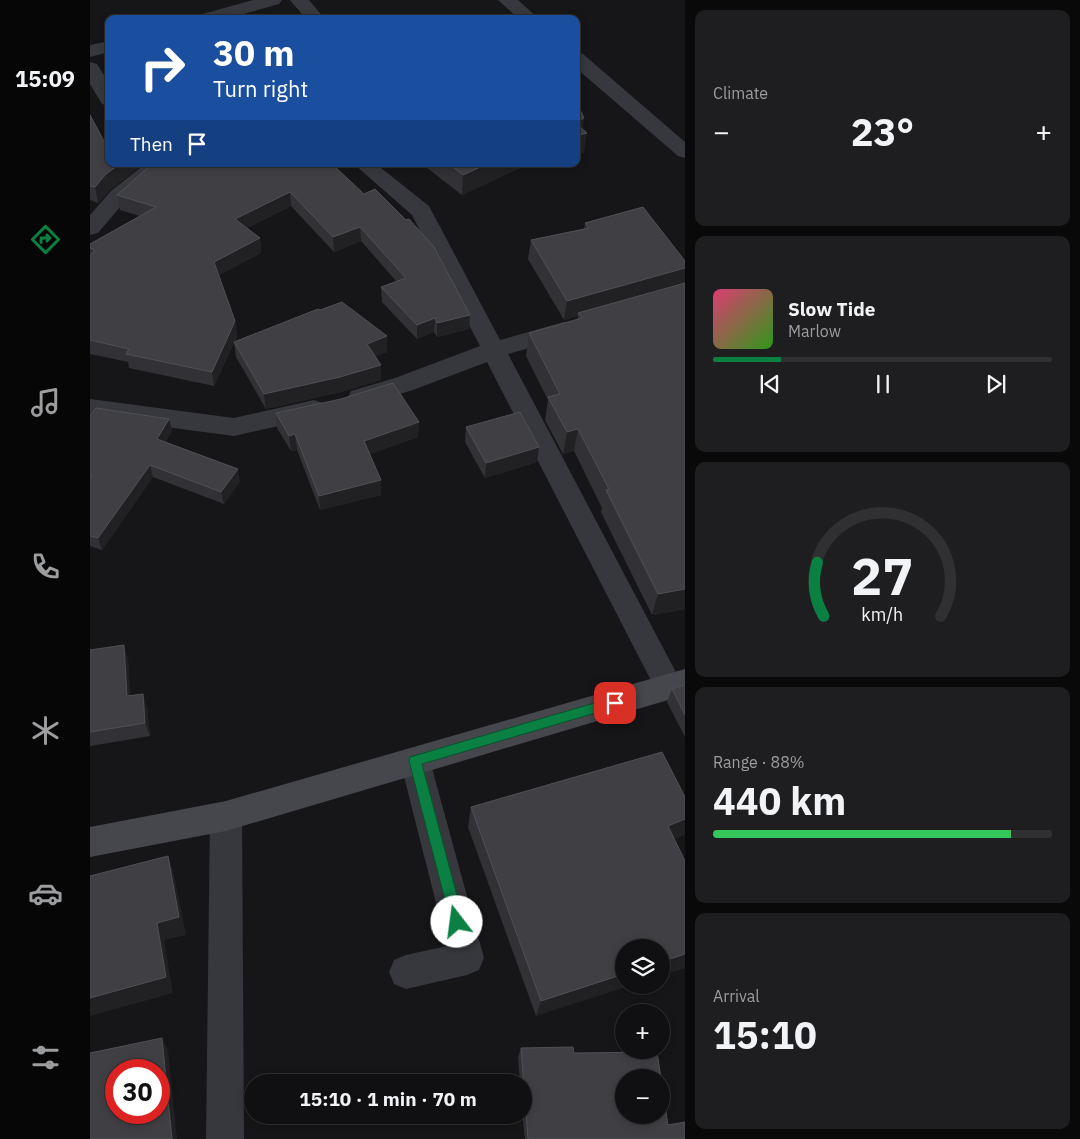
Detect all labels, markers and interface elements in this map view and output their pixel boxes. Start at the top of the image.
text: 30 m [213,30,295,76]
icon: right [130,35,195,100]
text: 15:09 [15,64,75,93]
text: Turn right [213,74,308,103]
text: Climate [713,83,768,103]
text: 23° [851,107,914,156]
text: − [713,113,730,150]
text: + [1035,113,1052,150]
icon: arrive [183,130,211,158]
text: Then [130,132,173,156]
icon: directions [28,222,63,257]
text: Slow Tide [788,297,875,321]
text: Marlow [788,321,841,341]
icon: previous [756,370,784,398]
icon: pause [869,370,897,398]
icon: next [982,370,1010,398]
icon: music [28,385,63,420]
text: 27 [851,542,914,609]
icon: phone [28,549,63,584]
text: km/h [862,603,904,626]
pin [594,682,636,724]
icon: arrive [601,689,629,717]
icon: climate [28,713,63,748]
text: Range · 88% [713,752,805,772]
text: 440 km [713,776,846,825]
icon: car [28,876,63,911]
position arrow [430,895,482,947]
map controls [615,939,670,1124]
button: layers [615,939,670,994]
text: Arrival [713,986,760,1006]
button: + [615,1004,670,1059]
text: 15:10 [713,1010,817,1059]
icon: filters [28,1040,63,1075]
speed limit sign: 30 [105,1059,170,1124]
button: − [615,1069,670,1124]
text: 15:10 · 1 min · 70 m [299,1087,477,1111]

